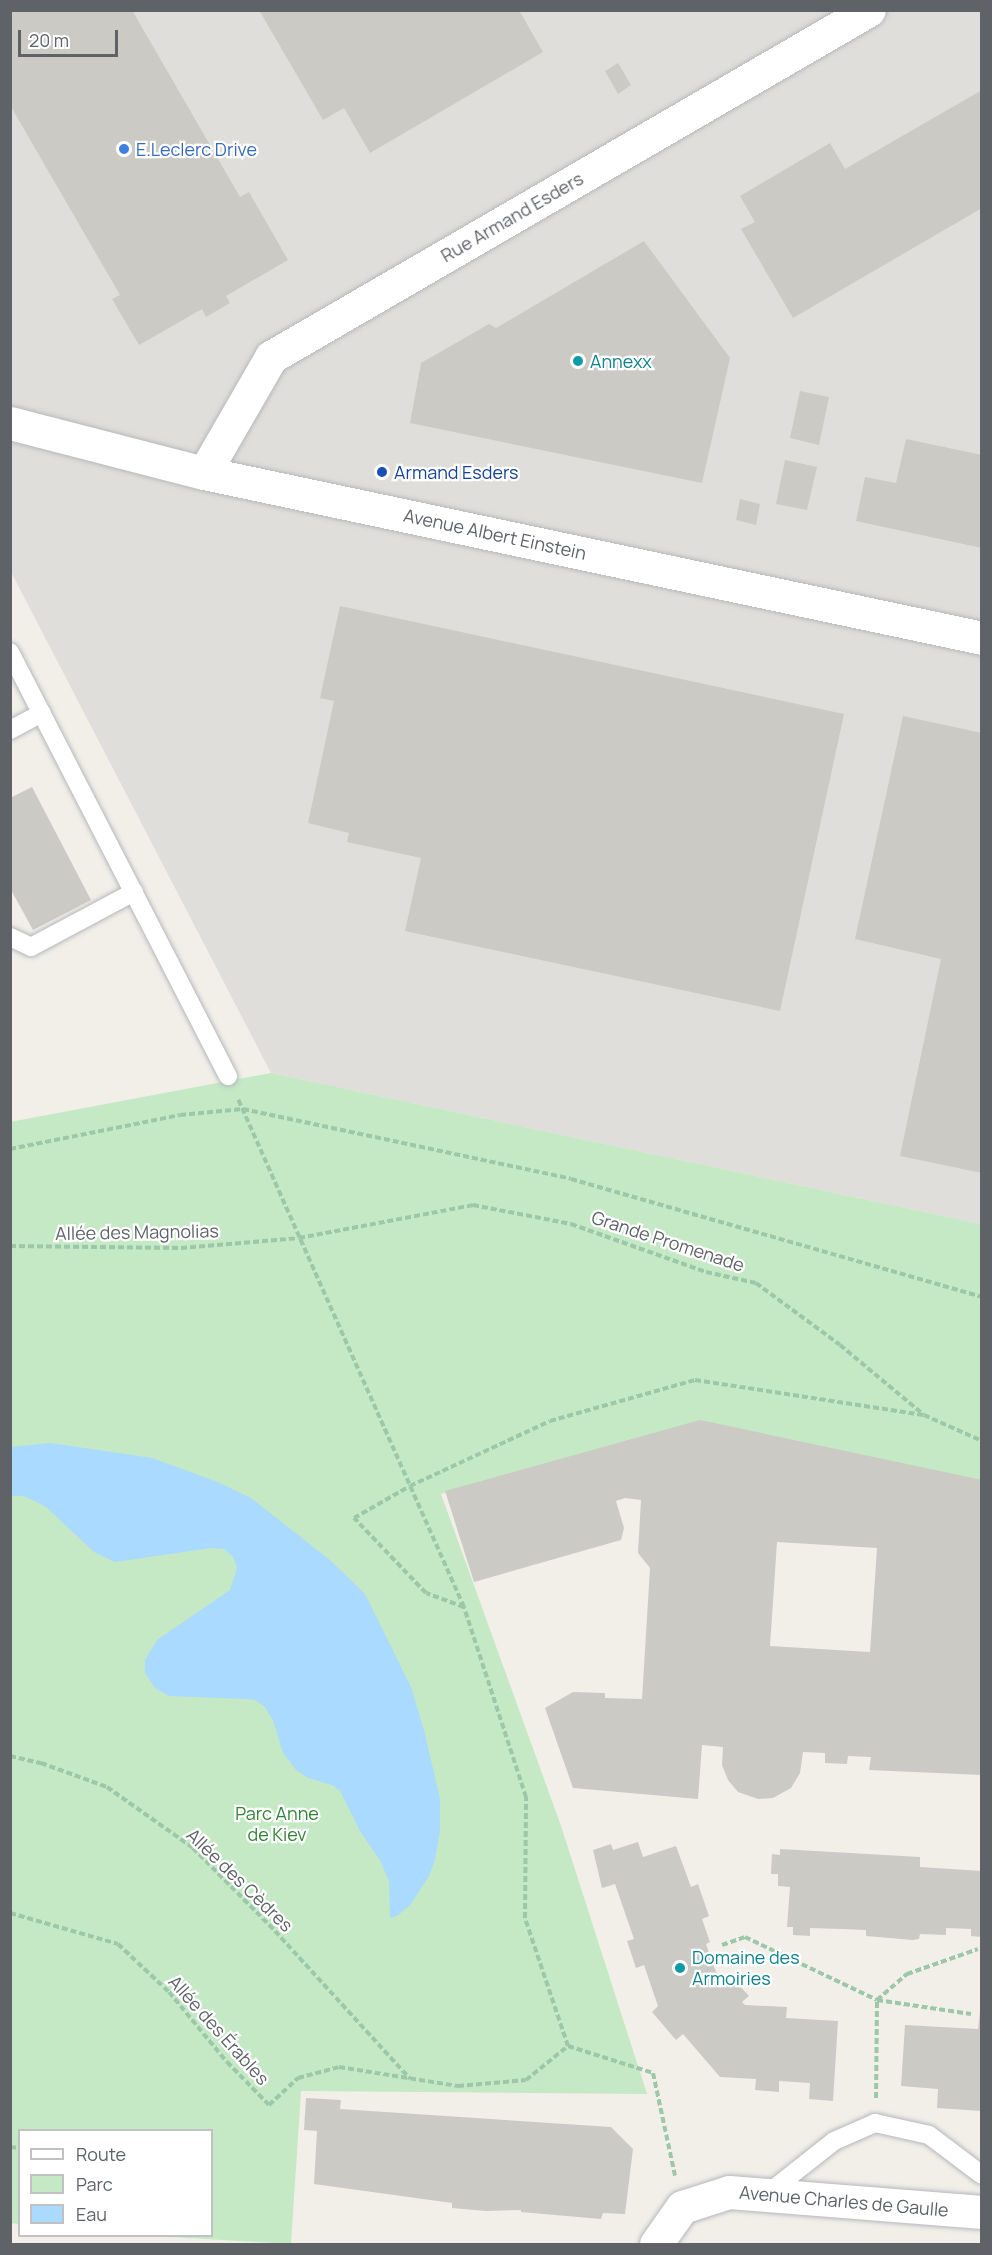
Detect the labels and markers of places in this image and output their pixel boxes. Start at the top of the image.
place label: E.Leclerc Drive [136,138,257,160]
marker: E.Leclerc Drive [117,142,131,156]
place label: Annexx [590,350,652,372]
marker: Annexx [571,354,585,368]
place label: Armand Esders [394,461,519,483]
marker: Armand Esders [375,465,389,479]
place label: Domaine des Armoiries [692,1947,800,1990]
marker: Domaine des Armoiries [673,1961,687,1975]

